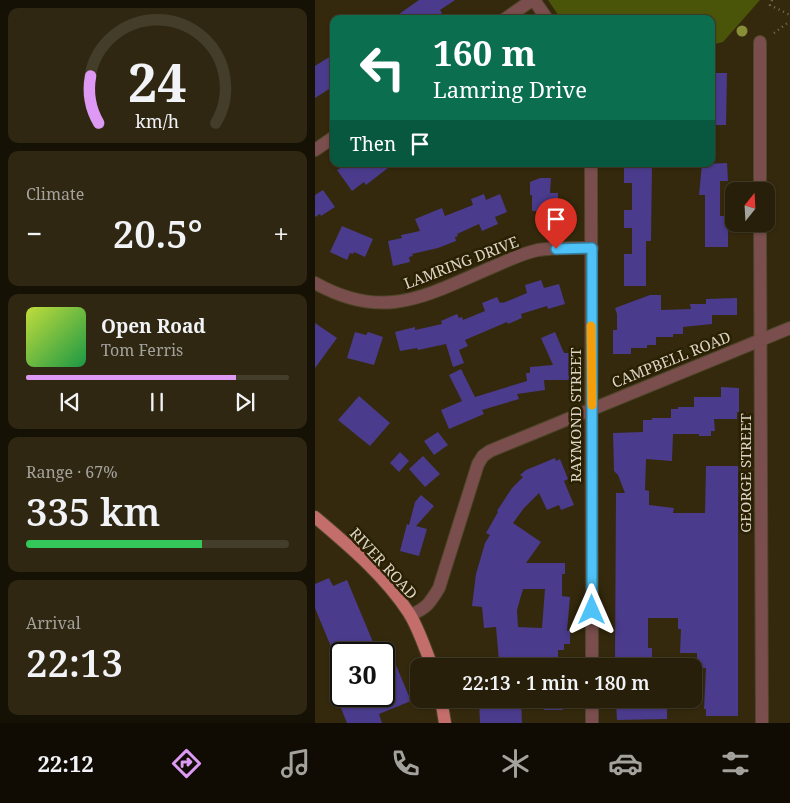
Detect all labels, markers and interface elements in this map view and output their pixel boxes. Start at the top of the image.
text: 160 m [433,29,536,76]
icon: left [350,35,415,100]
text: 24 [128,46,187,117]
text: Lamring Drive [433,74,587,104]
text: km/h [136,109,179,133]
icon: arrive [406,130,434,158]
text: Then [350,131,396,157]
north arrow [725,182,775,232]
map controls [725,182,775,232]
text: Climate [26,183,84,205]
pin [535,198,577,249]
icon: arrive [542,205,570,233]
text: 20.5° [113,207,203,259]
text: − [26,214,42,252]
text: + [273,214,289,252]
street label: LAMRING DRIVE [401,231,521,293]
text: Open Road [101,313,206,339]
street label: CAMPBELL ROAD [609,326,733,392]
text: Tom Ferris [101,339,183,361]
street label: RAYMOND STREET [565,348,585,482]
icon: previous [56,388,84,416]
icon: pause [143,388,171,416]
icon: next [231,388,259,416]
street label: GEORGE STREET [735,413,755,533]
text: Range · 67% [26,461,118,483]
text: 335 km [26,485,160,537]
street label: RIVER ROAD [346,523,422,603]
position arrow [565,583,617,635]
text: Arrival [26,612,81,634]
text: 22:13 [26,636,123,688]
speed limit sign: 30 [330,642,395,707]
text: 22:13 · 1 min · 180 m [462,670,650,696]
icon: directions [169,746,204,781]
icon: music [278,746,313,781]
icon: phone [388,746,423,781]
icon: climate [498,746,533,781]
icon: car [608,746,643,781]
icon: filters [718,746,753,781]
text: 22:12 [37,748,94,778]

